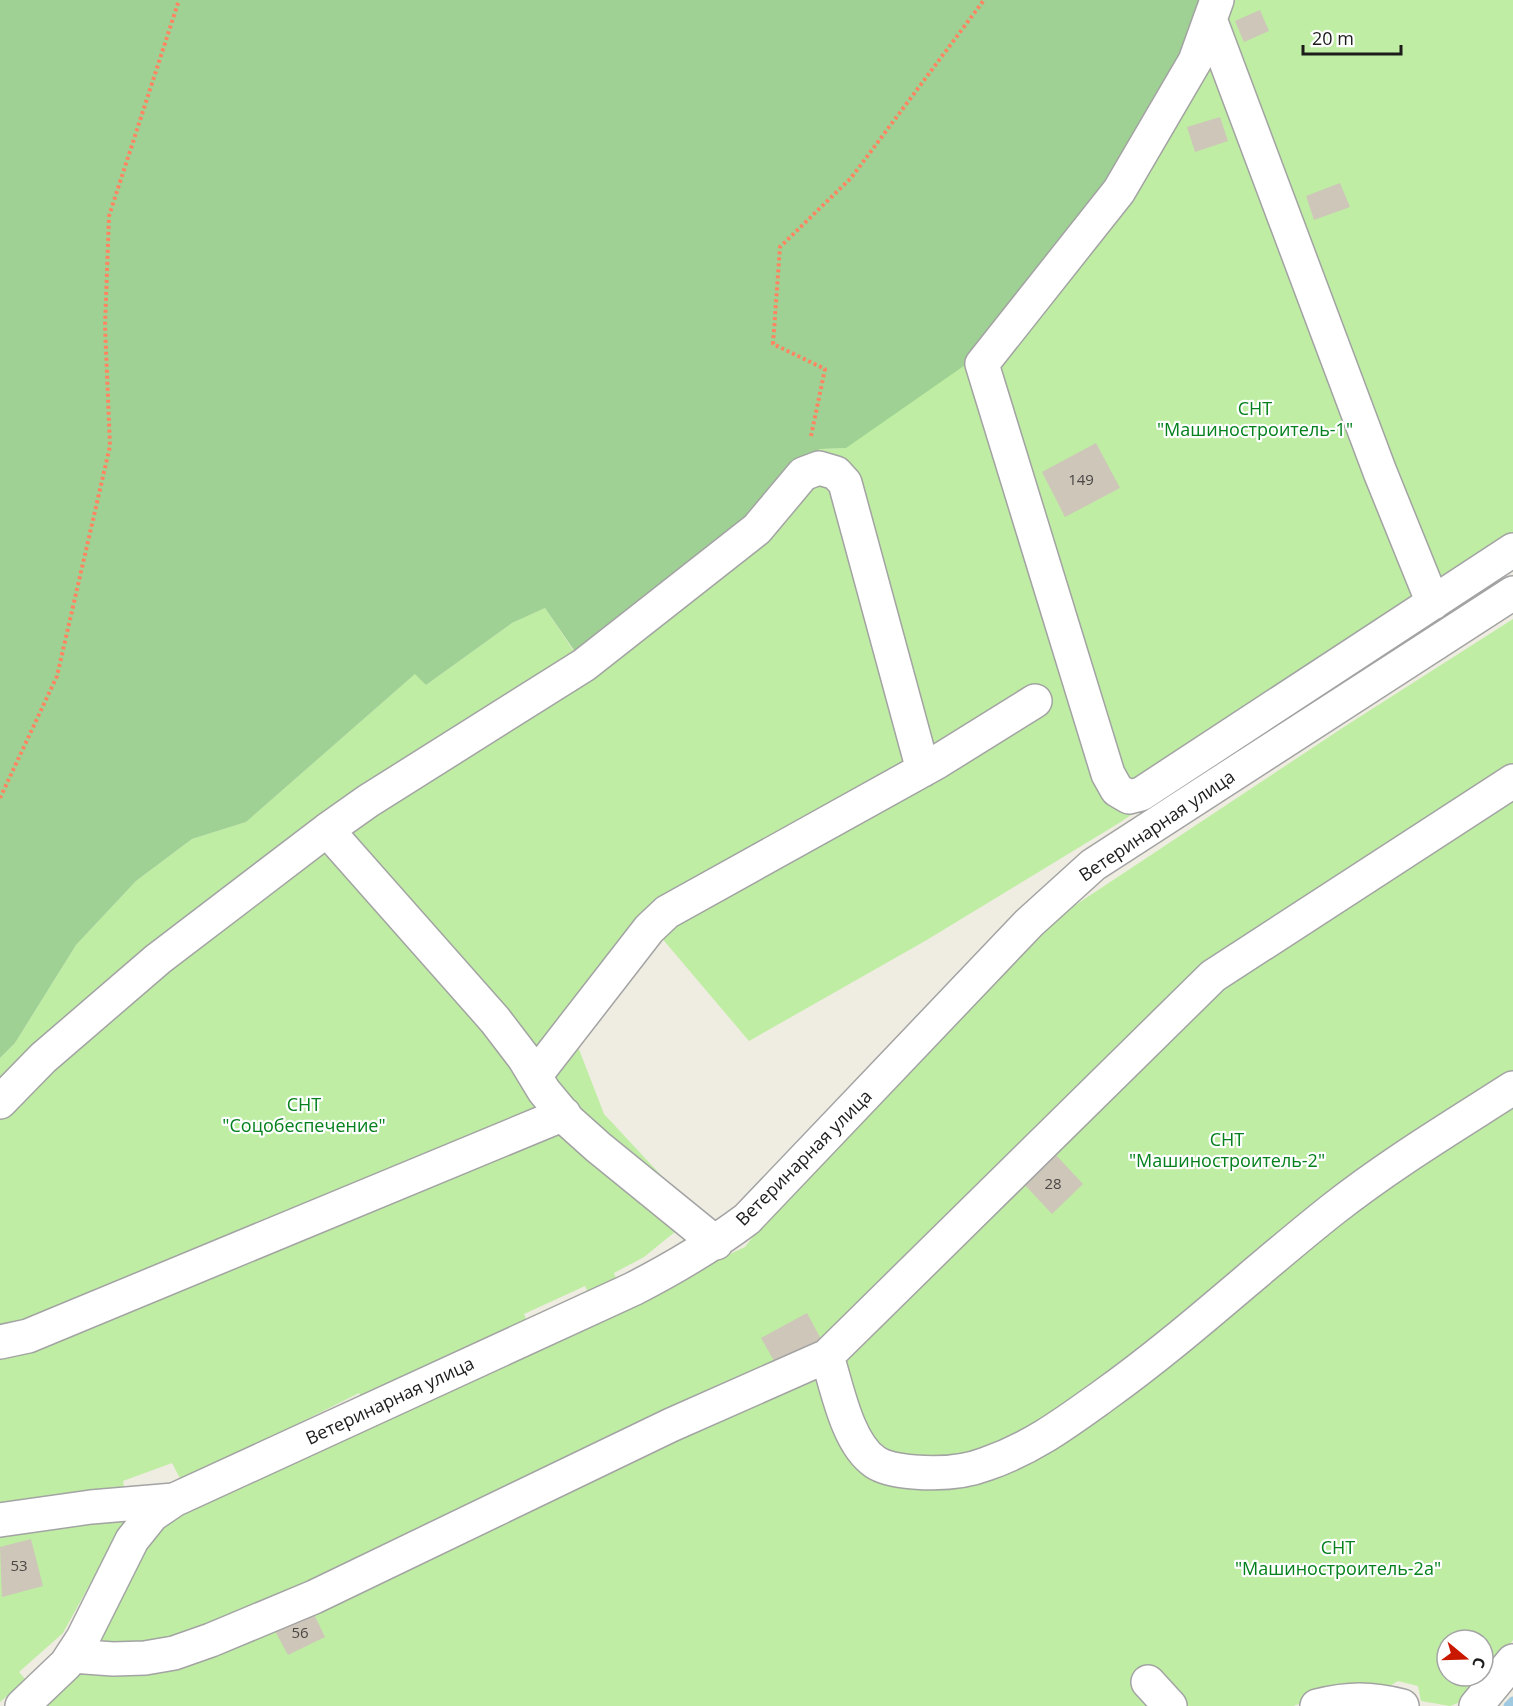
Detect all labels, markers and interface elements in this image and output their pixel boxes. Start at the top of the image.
scale bar [1303,18,1400,56]
text: 20 m [1312,26,1354,50]
park label: СНТ "Машиностроитель-1" [1157,396,1353,441]
house number: 149 [1068,469,1094,489]
street label: Ветеринарная улица [1074,764,1239,886]
street label: Ветеринарная улица [730,1084,877,1231]
park label: СНТ "Соцобеспечение" [222,1092,386,1137]
park label: СНТ "Машиностроитель-2" [1129,1127,1325,1172]
house number: 28 [1044,1173,1062,1193]
street label: Ветеринарная улица [301,1350,478,1450]
park label: СНТ "Машиностроитель-2а" [1235,1535,1441,1580]
house number: 53 [10,1555,28,1575]
house number: 56 [291,1622,309,1642]
north arrow [1435,1628,1495,1688]
text: С [1467,1654,1491,1671]

